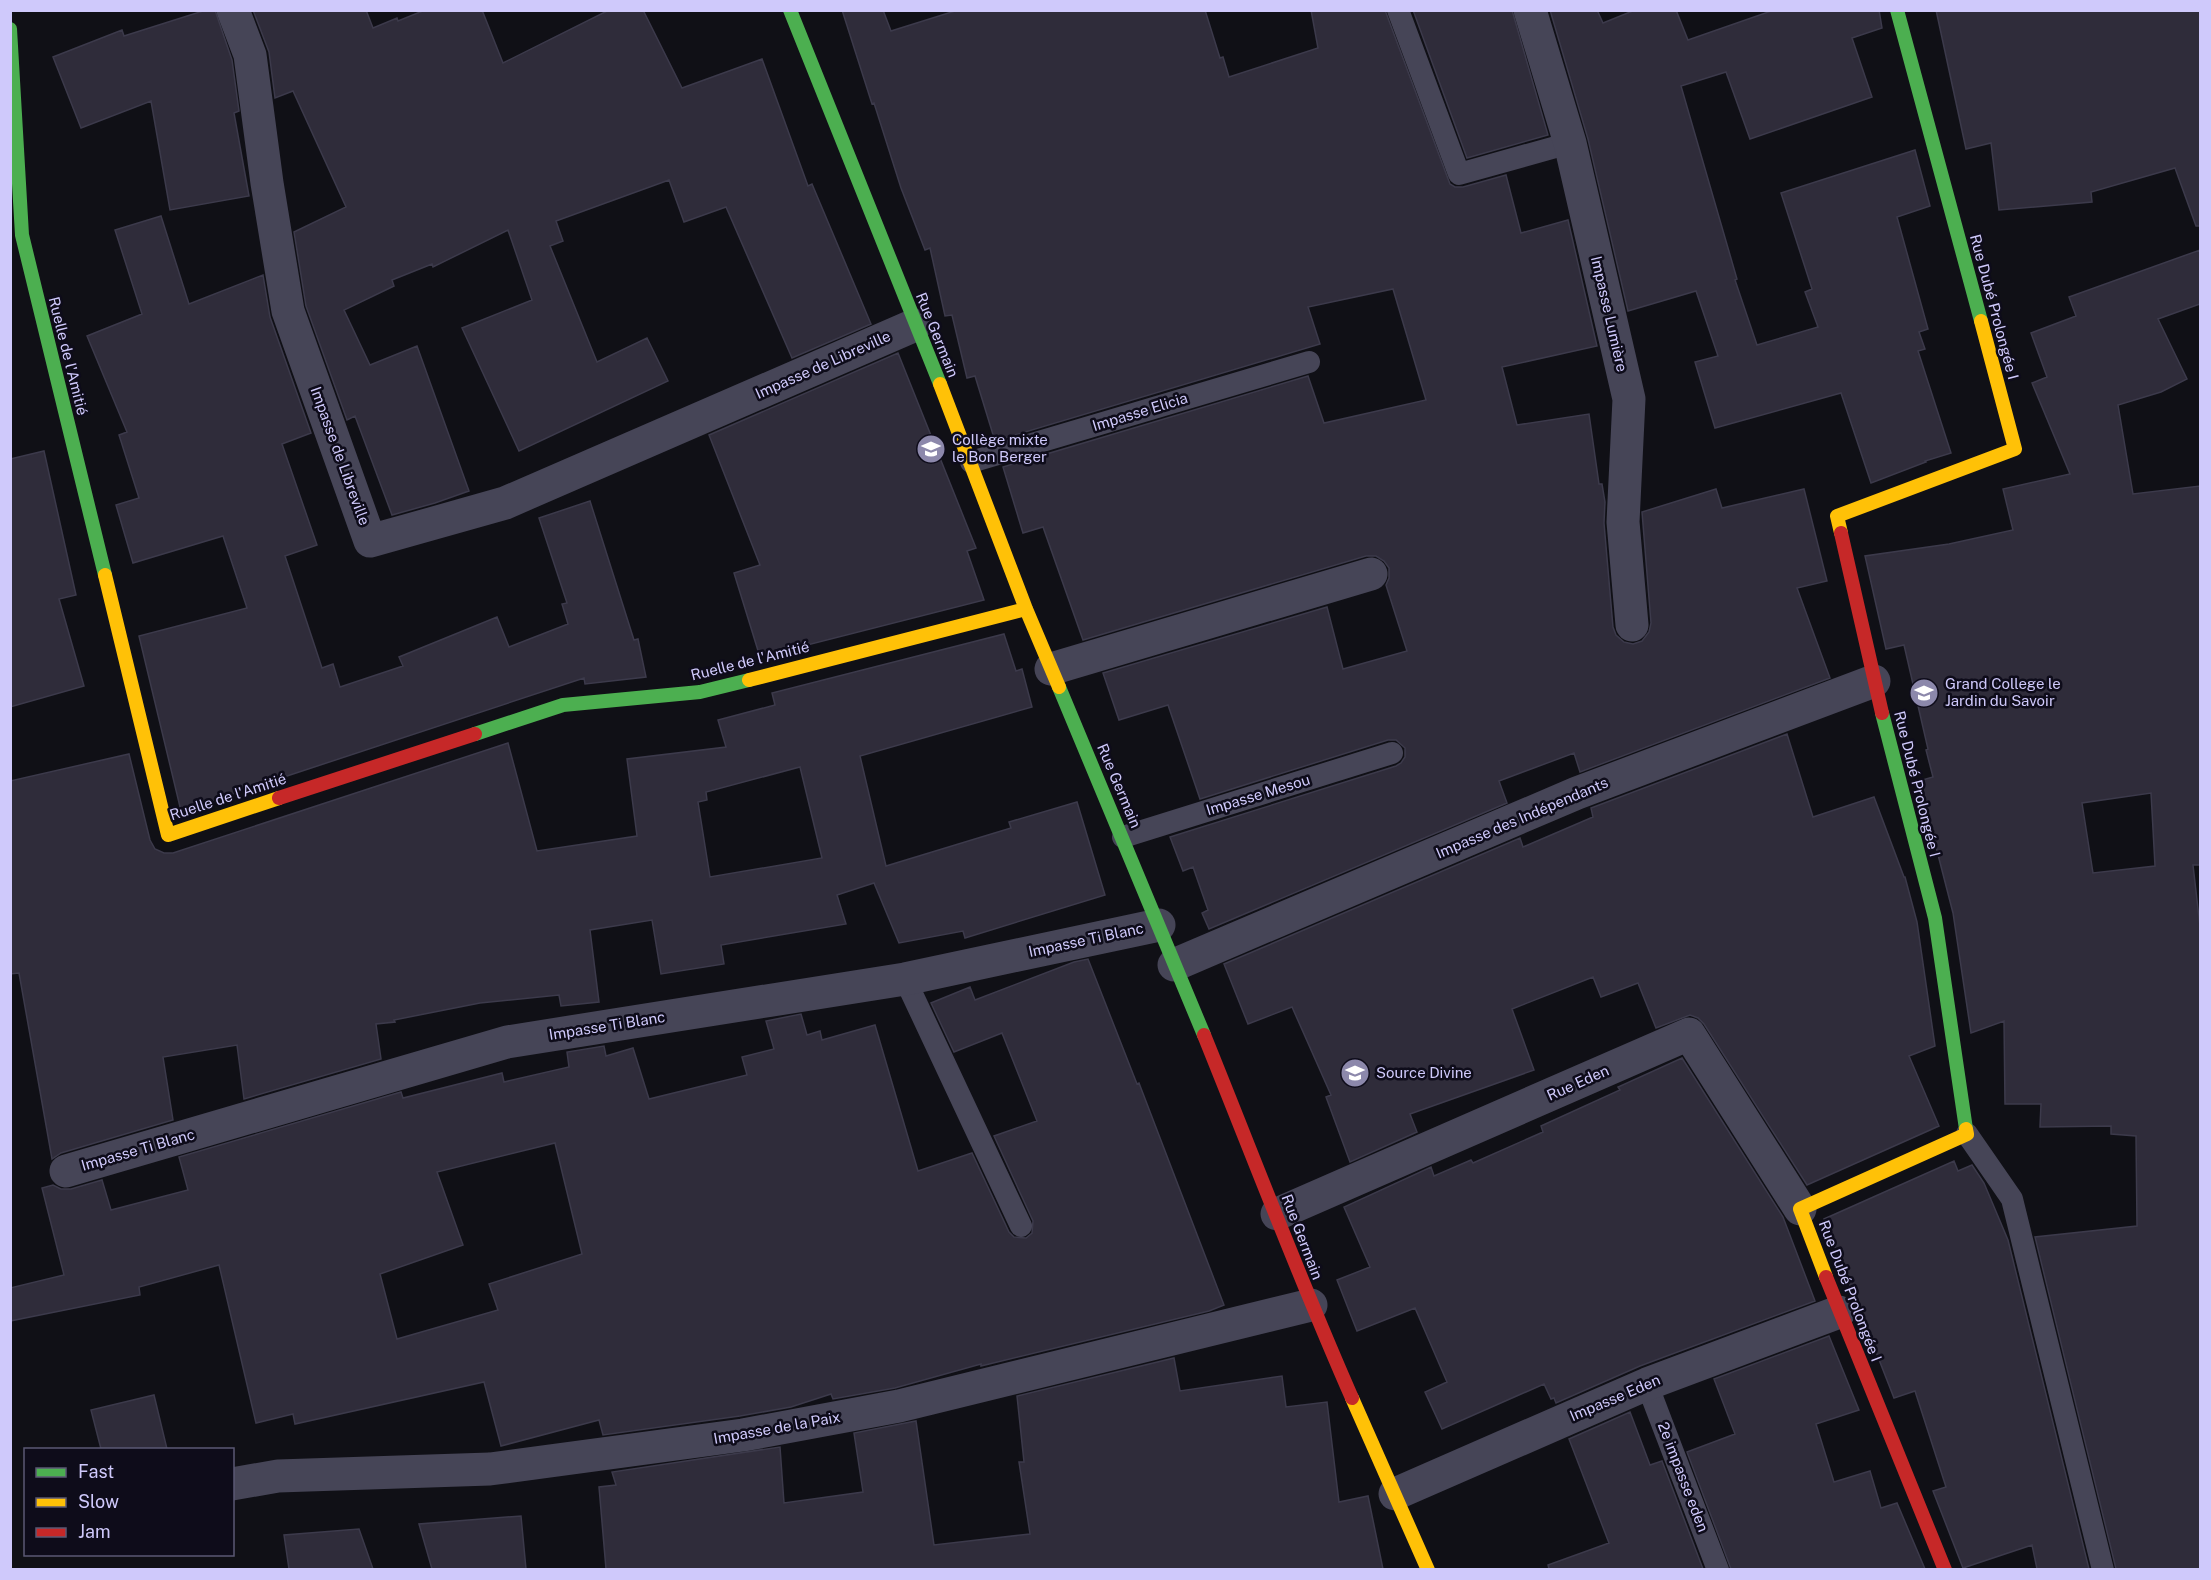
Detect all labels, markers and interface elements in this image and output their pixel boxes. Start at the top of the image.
street label: Rue Dubé Prolongée I [1967,232,2022,381]
street label: Impasse Lumière [1588,254,1631,373]
street label: Rue Germain [913,290,962,380]
street label: Ruelle de l'Amitié [46,295,91,417]
street label: Impasse de Libreville [753,327,893,402]
street label: Impasse de Libreville [307,384,373,527]
street label: Impasse Elicia [1090,389,1190,434]
place label: Collège mixte le Bon Berger [952,431,1048,465]
school or university icon: Collège mixte le Bon Berger [915,433,947,465]
street label: Ruelle de l'Amitié [689,638,811,683]
place label: Grand College le Jardin du Savoir [1945,675,2061,709]
school or university icon: Grand College le Jardin du Savoir [1908,677,1940,709]
street label: Rue Dubé Prolongée I [1891,709,1944,859]
street label: Rue Germain [1094,741,1145,830]
street label: Ruelle de l'Amitié [167,770,288,823]
street label: Impasse Mesou [1204,771,1312,818]
street label: Impasse des Indépendants [1433,774,1610,862]
street label: Impasse Ti Blanc [1027,919,1145,960]
street label: Impasse Ti Blanc [548,1008,666,1043]
school or university icon: Source Divine [1339,1057,1371,1089]
street label: Rue Eden [1544,1061,1611,1104]
place label: Source Divine [1376,1064,1472,1081]
street label: Impasse Ti Blanc [79,1125,197,1174]
street label: Rue Germain [1278,1192,1327,1282]
street label: Rue Dubé Prolongée I [1816,1218,1885,1364]
street label: Impasse Eden [1567,1371,1663,1424]
street label: Impasse de la Paix [712,1408,842,1447]
street label: 2e impasse eden [1655,1419,1712,1534]
legend [24,1448,234,1556]
text: Fast [78,1461,114,1482]
text: Slow [78,1491,119,1512]
text: Jam [78,1521,111,1542]

